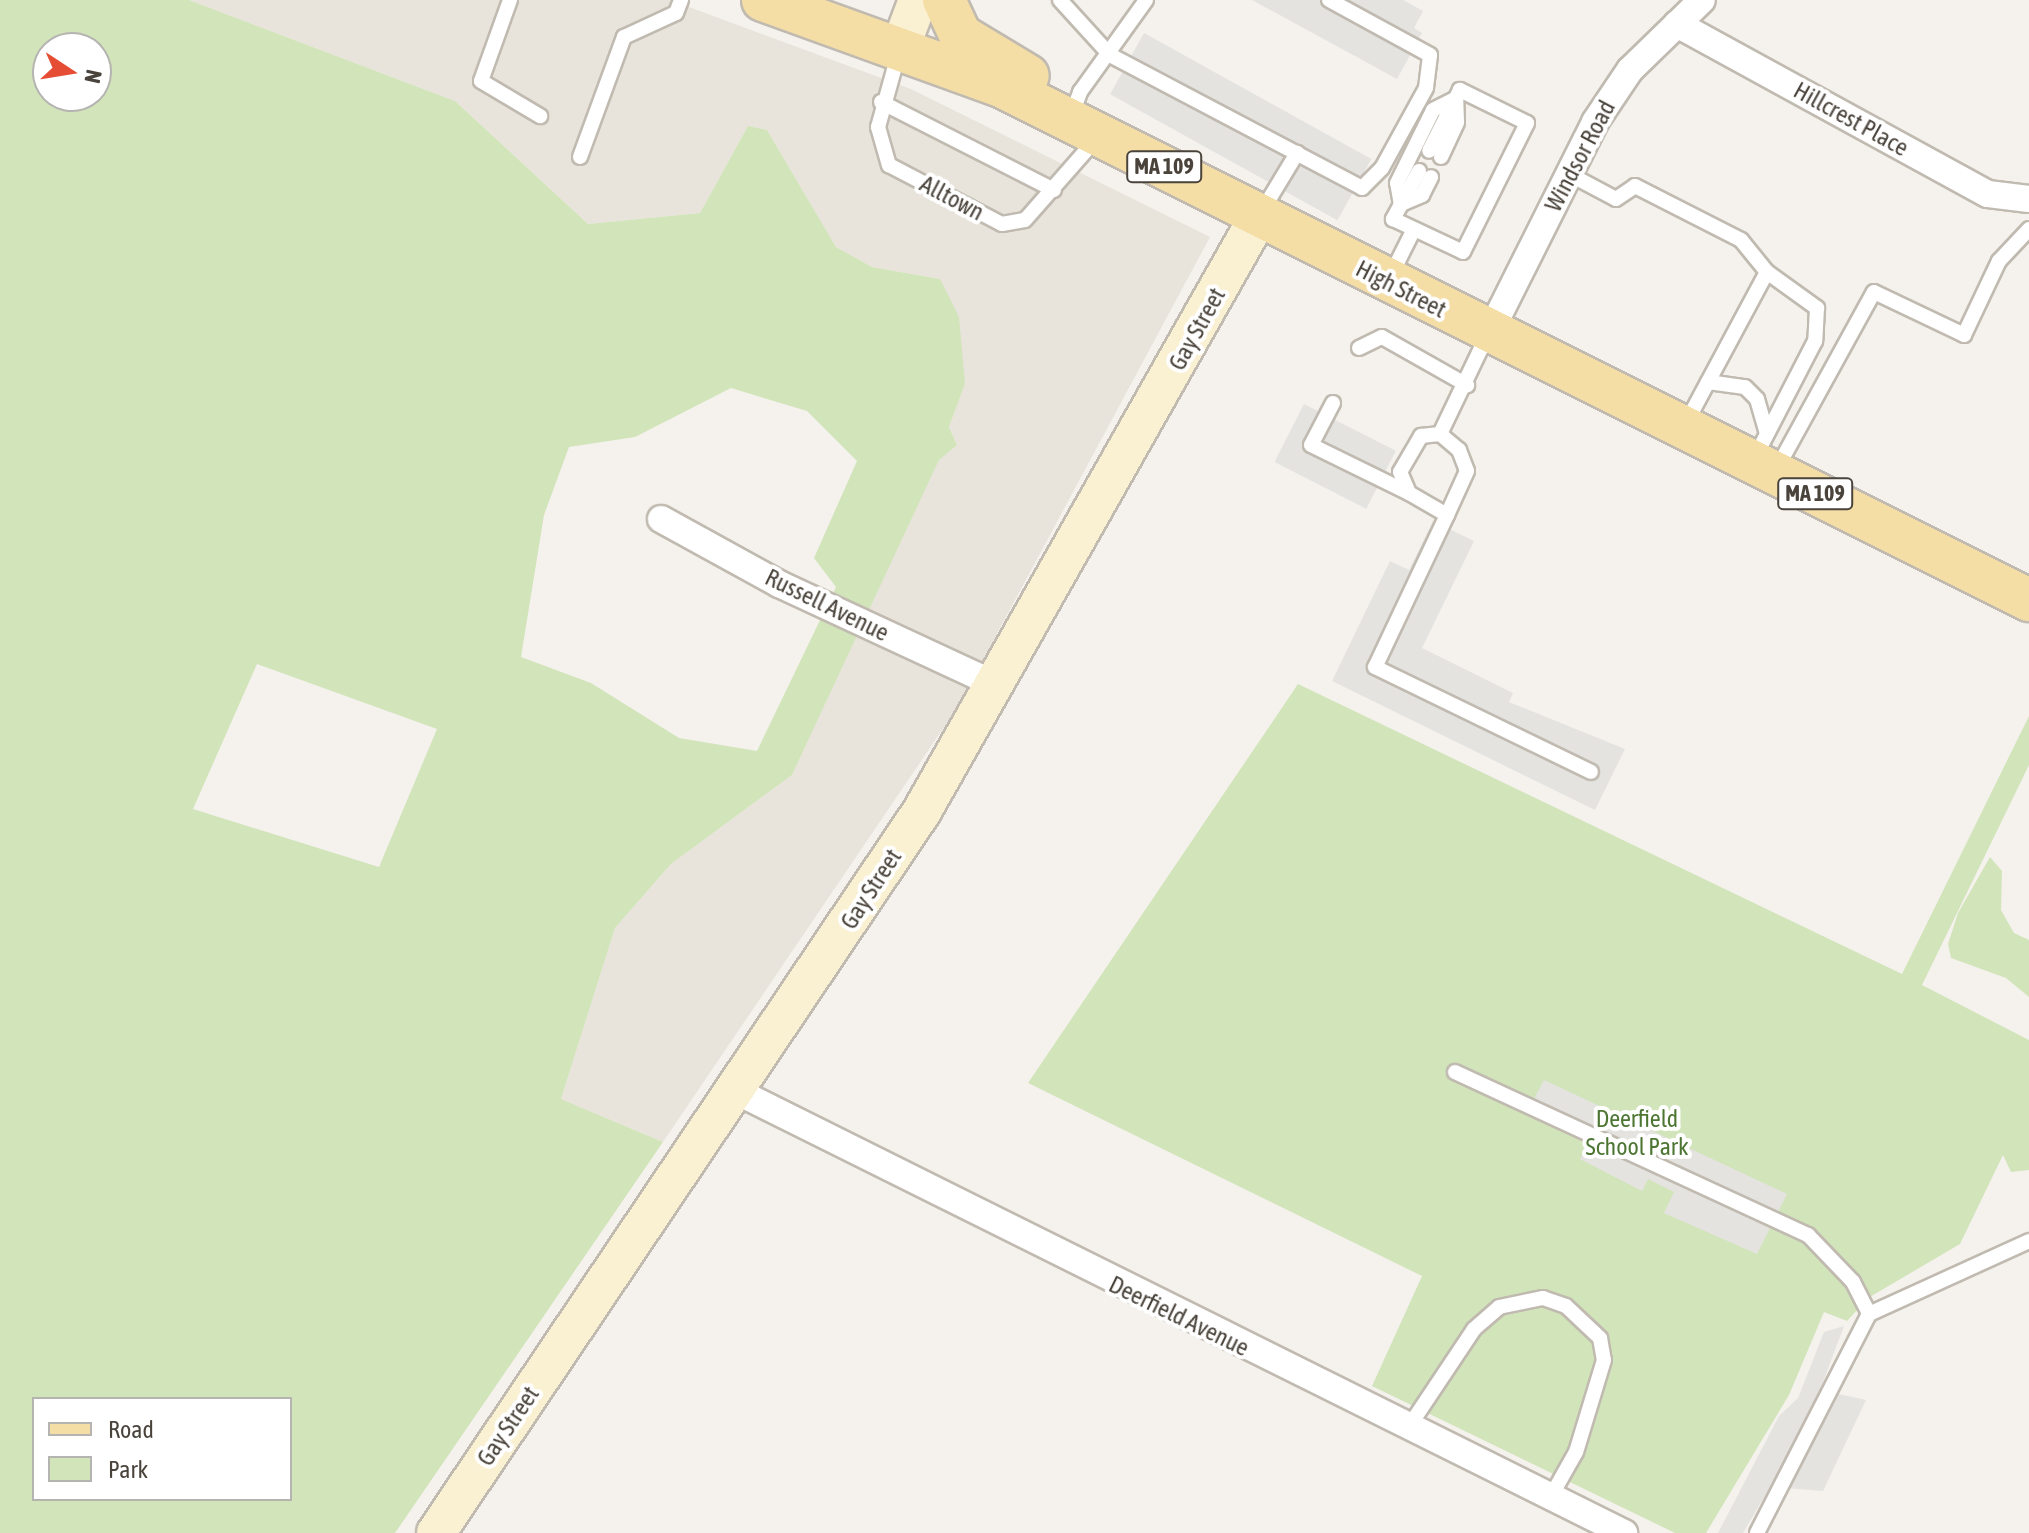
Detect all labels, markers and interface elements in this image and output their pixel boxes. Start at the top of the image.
north arrow [32,32,112,112]
text: N [79,68,108,86]
street label: Hillcrest Place [1789,76,1913,162]
street label: Windsor Road [1539,95,1621,217]
road number: MA 109 [1126,149,1202,185]
street label: Alltown [915,169,989,227]
street label: High Street [1351,254,1451,324]
street label: Gay Street [1163,283,1231,375]
road number: MA 109 [1777,476,1853,512]
street label: Russell Avenue [761,563,893,647]
street label: Gay Street [834,844,908,934]
park label: Deerfield School Park [1586,1105,1688,1161]
street label: Deerfield Avenue [1104,1270,1254,1362]
street label: Gay Street [471,1381,545,1471]
legend [32,1397,292,1501]
text: Road [108,1416,154,1443]
text: Park [108,1456,148,1483]

